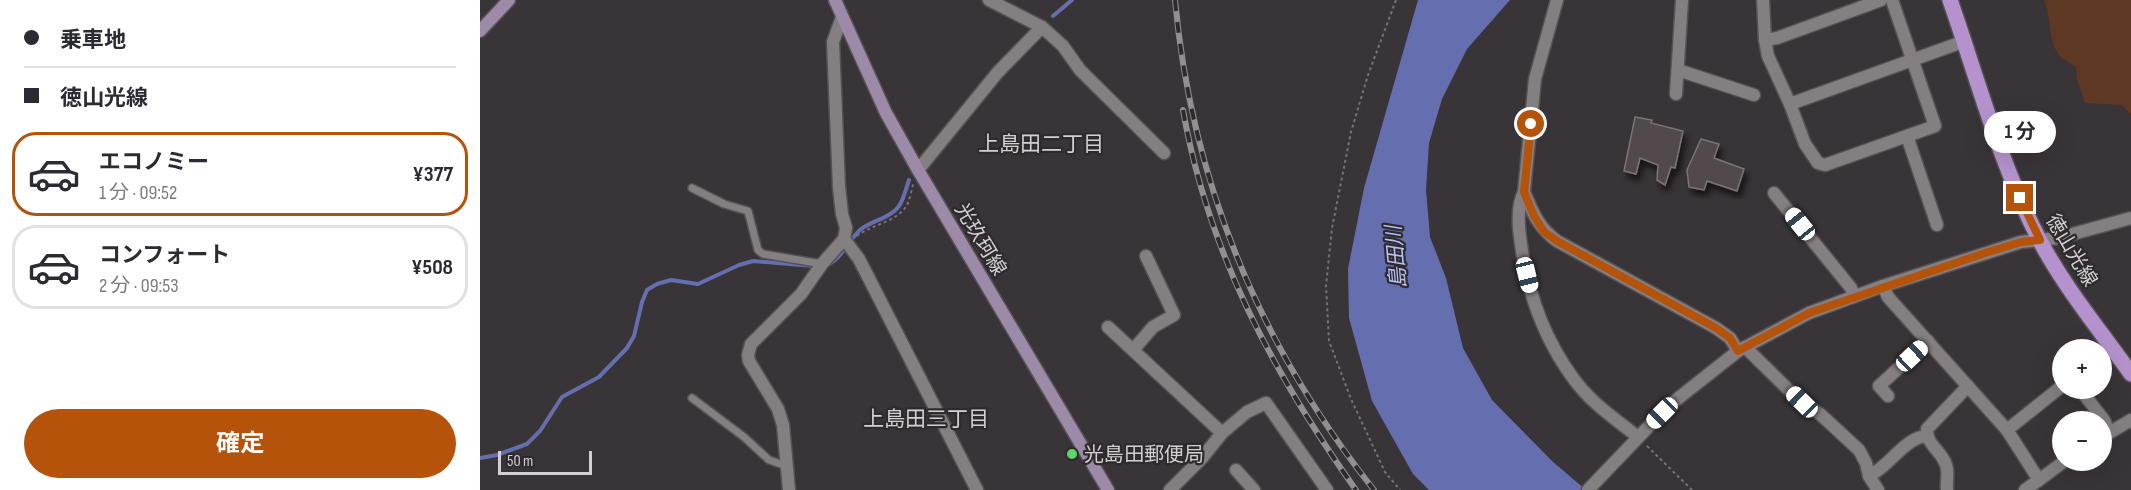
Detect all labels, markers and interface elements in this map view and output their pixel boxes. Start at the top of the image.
text: 乗車地 [60,27,126,54]
text: 徳山光線 [60,85,148,112]
route start [1517,110,1544,137]
callout: 1 分 [1984,111,2056,153]
text: 1 分 [2005,120,2035,144]
district label: 上島田二丁目 [978,132,1104,157]
icon: car [27,147,81,201]
text: エコノミー [99,149,209,176]
text: ¥377 [413,161,453,188]
text: 1 分 · 09:52 [99,181,177,205]
route end [2006,184,2033,211]
street label: 光玖珂線 [949,199,1011,280]
car [1782,204,1818,244]
street label: 徳山光線 [2040,210,2102,291]
water label: 島田川 [1381,222,1412,289]
icon: car [27,240,81,294]
text: コンフォート [99,242,230,269]
text: ¥508 [411,254,453,281]
car [1514,255,1540,295]
text: 2 分 · 09:53 [99,274,179,298]
car [1893,337,1931,375]
map controls [2052,339,2112,471]
button: + [2052,339,2112,399]
car [1783,383,1821,421]
car [1643,394,1681,432]
district label: 上島田三丁目 [863,407,989,432]
button: 確定 [24,409,456,478]
button: − [2052,411,2112,471]
place label: 光島田郵便局 [1084,443,1204,467]
marker: 光島田郵便局 [1065,447,1079,461]
scale bar [498,448,592,476]
text: 50 m [507,452,533,471]

